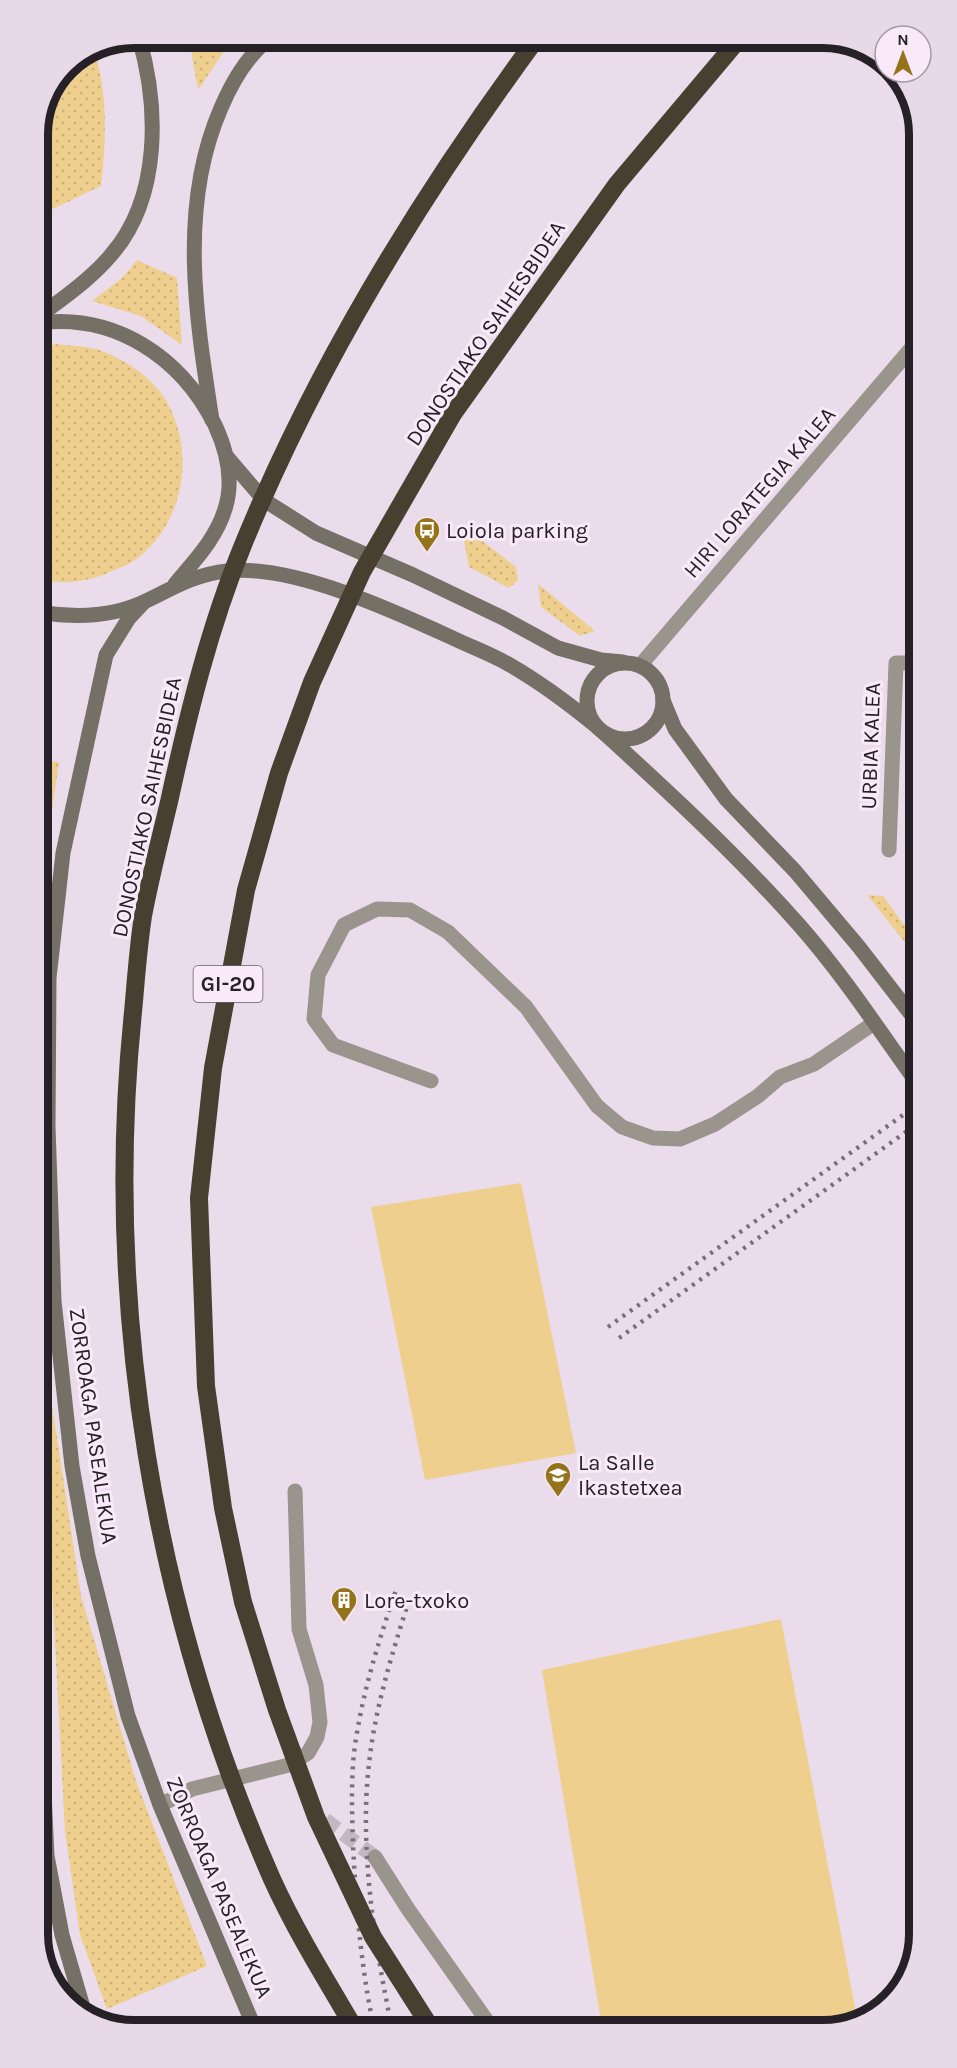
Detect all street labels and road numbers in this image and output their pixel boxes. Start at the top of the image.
street label: DONOSTIAKO SAIHESBIDEA [401,216,571,451]
street label: HIRI LORATEGIA KALEA [678,401,841,584]
street label: DONOSTIAKO SAIHESBIDEA [107,674,187,940]
street label: URBIA KALEA [856,682,886,810]
road number: GI-20 [194,966,262,1002]
street label: ZORROAGA PASEALEKUA [64,1306,123,1546]
street label: ZORROAGA PASEALEKUA [161,1773,278,2002]

